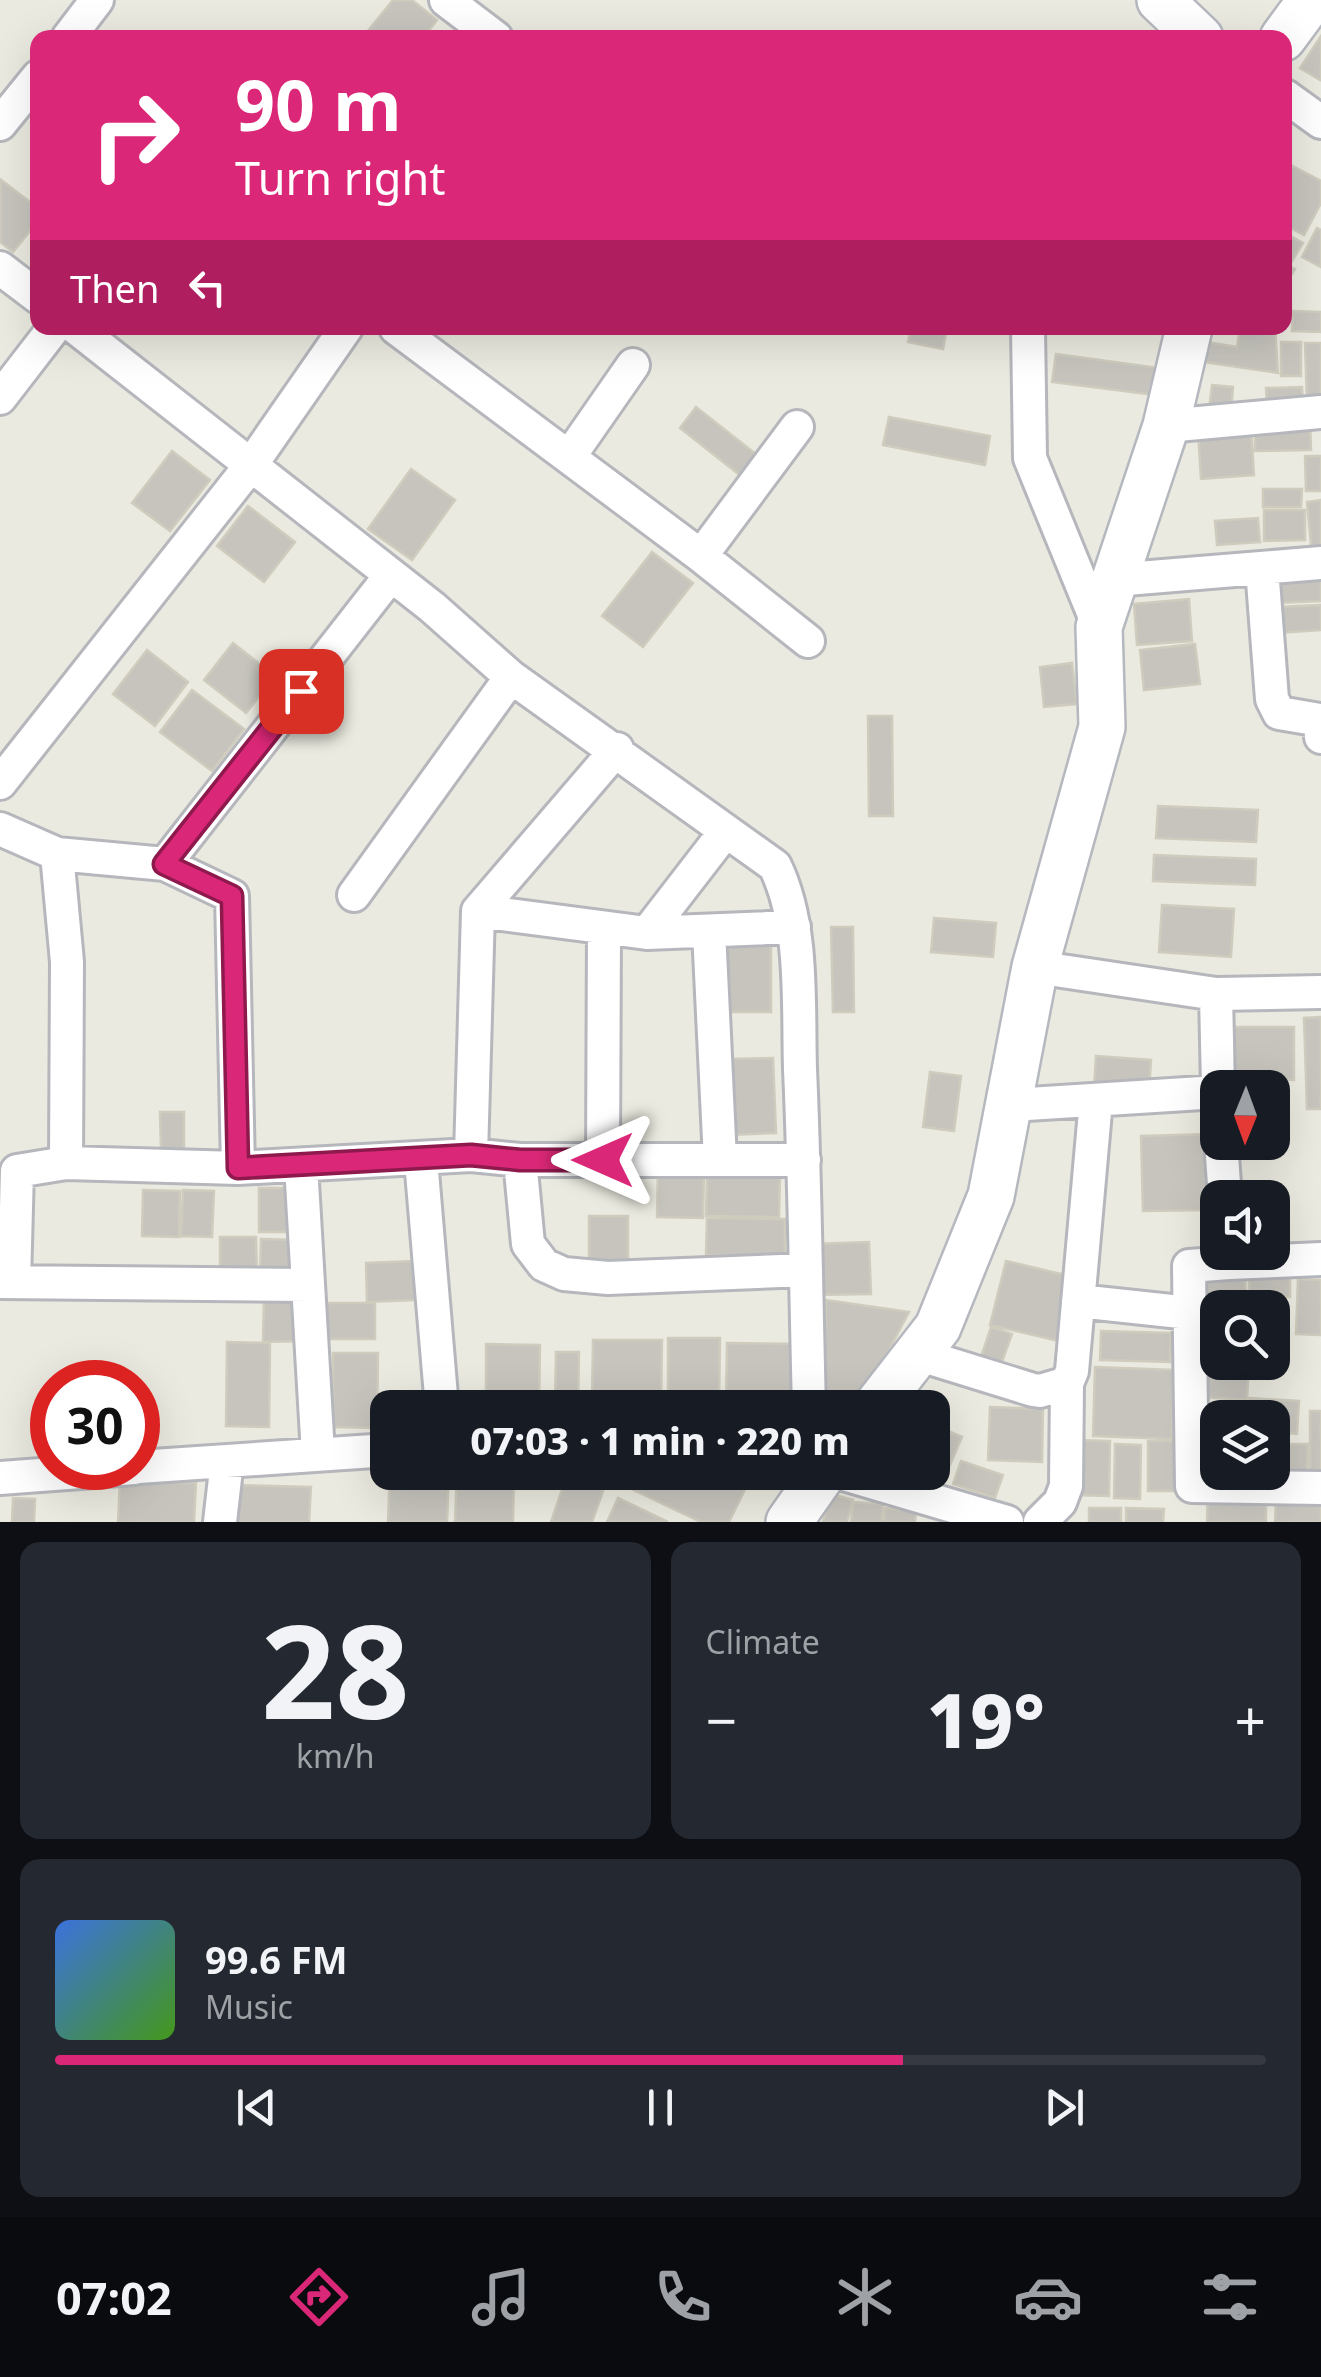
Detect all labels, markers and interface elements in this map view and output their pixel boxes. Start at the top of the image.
text: 90 m [235,56,402,152]
icon: right [70,70,200,200]
text: Turn right [235,147,446,208]
icon: left [180,260,235,315]
text: Then [70,262,160,314]
pin [259,649,344,734]
icon: arrive [274,664,329,719]
north arrow [1200,1070,1290,1160]
map controls [1200,1070,1290,1490]
position arrow [551,1108,655,1212]
button: sound [1200,1180,1290,1270]
button: search [1200,1290,1290,1380]
speed limit sign: 30 [30,1360,160,1490]
button: layers [1200,1400,1290,1490]
text: 07:03 · 1 min · 220 m [470,1414,850,1466]
text: 28 [261,1580,410,1757]
text: Climate [706,1620,820,1663]
text: 19° [927,1668,1045,1770]
text: − [706,1682,737,1757]
text: + [1235,1682,1266,1757]
text: km/h [296,1734,375,1777]
text: 99.6 FM [205,1933,347,1985]
text: Music [205,1985,293,2028]
icon: previous [229,2080,284,2135]
icon: pause [633,2080,688,2135]
icon: next [1037,2080,1092,2135]
icon: directions [284,2262,354,2332]
icon: music [466,2262,536,2332]
icon: phone [648,2262,718,2332]
icon: climate [830,2262,900,2332]
icon: car [1013,2262,1083,2332]
icon: filters [1195,2262,1265,2332]
text: 07:02 [56,2267,172,2328]

